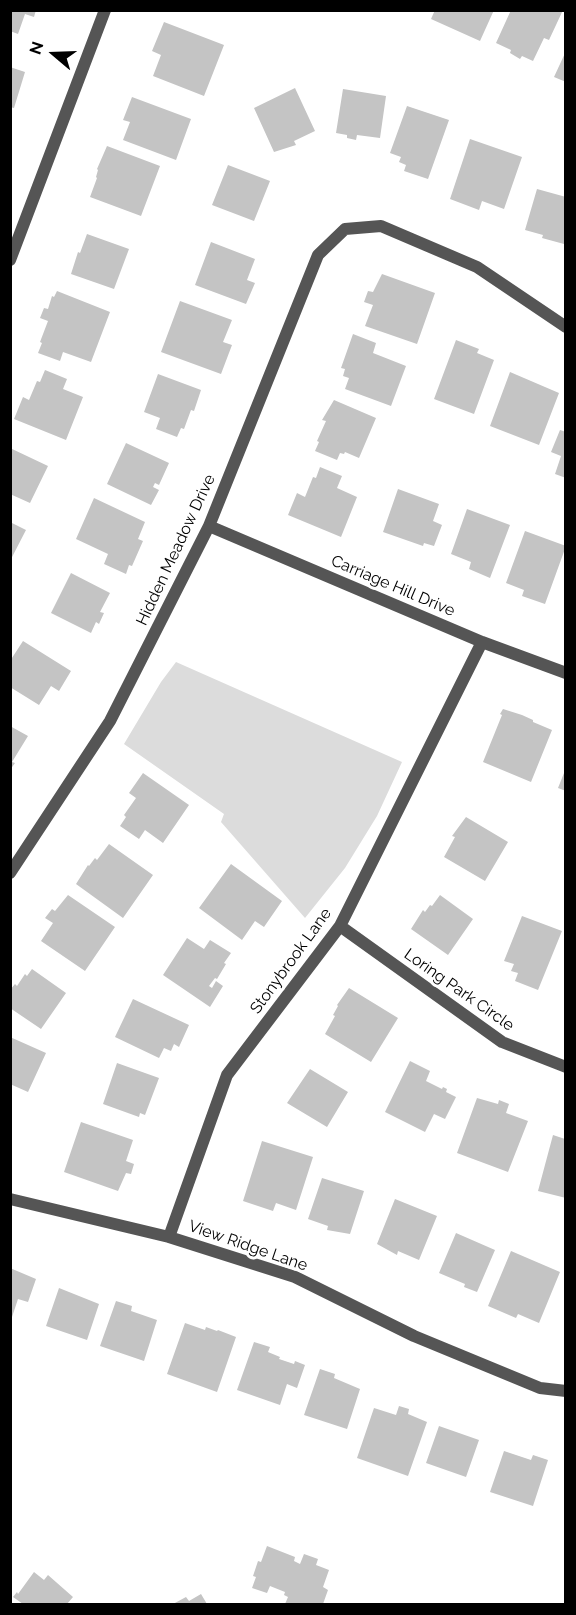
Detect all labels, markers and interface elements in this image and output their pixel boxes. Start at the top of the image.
north arrow [24,24,84,84]
text: N [26,39,47,57]
street label: Hidden Meadow Drive [133,471,219,629]
street label: Carriage Hill Drive [328,551,458,621]
street label: Stonybrook Lane [246,904,336,1018]
street label: Loring Park Circle [400,945,518,1035]
street label: View Ridge Lane [186,1217,310,1275]

